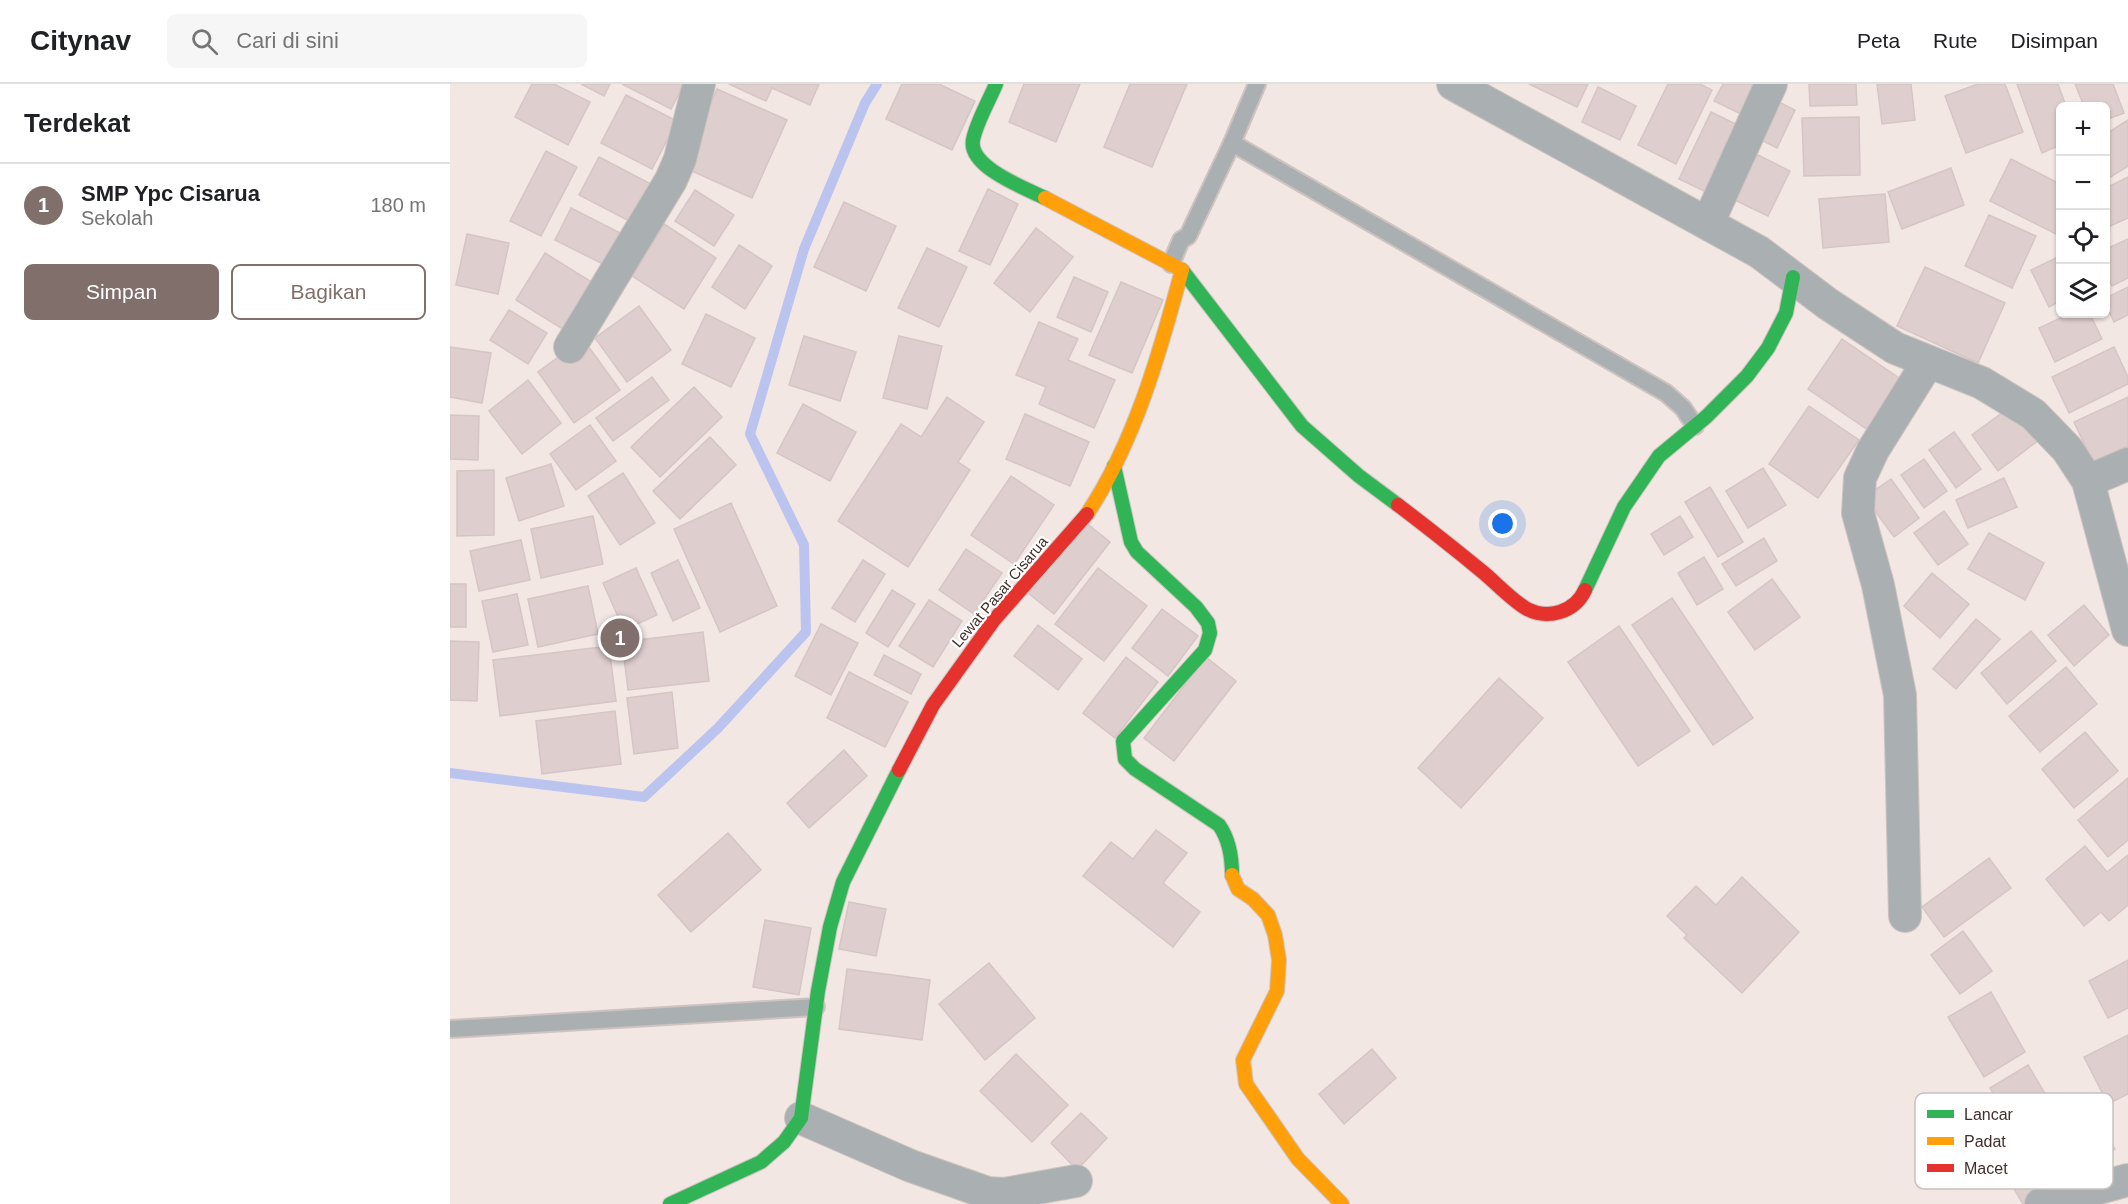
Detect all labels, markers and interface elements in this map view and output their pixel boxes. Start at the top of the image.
search box [167,14,587,68]
text: Citynav [30,25,131,56]
icon: search [188,25,221,58]
text: Cari di sini [236,28,339,53]
text: Peta [1857,29,1900,52]
text: Rute [1933,29,1977,52]
text: Disimpan [2010,29,2098,52]
map controls [2056,102,2110,318]
button: + [2056,102,2110,156]
text: Terdekat [24,108,130,138]
button: − [2056,156,2110,210]
text: SMP Ypc Cisarua [81,181,260,206]
text: 1 [38,194,49,216]
text: 180 m [370,194,426,216]
text: Sekolah [81,207,153,229]
button: locate [2056,210,2110,264]
button: Simpan [24,264,219,320]
button: Bagikan [231,264,426,320]
button: layers [2056,264,2110,318]
your location [1488,509,1517,538]
street label: Lewat Pasar Cisarua [948,532,1051,650]
pin: 1 [600,616,640,660]
legend [1915,1093,2113,1189]
text: Lancar [1964,1106,2014,1123]
text: Padat [1964,1133,2006,1150]
text: Macet [1964,1160,2008,1177]

